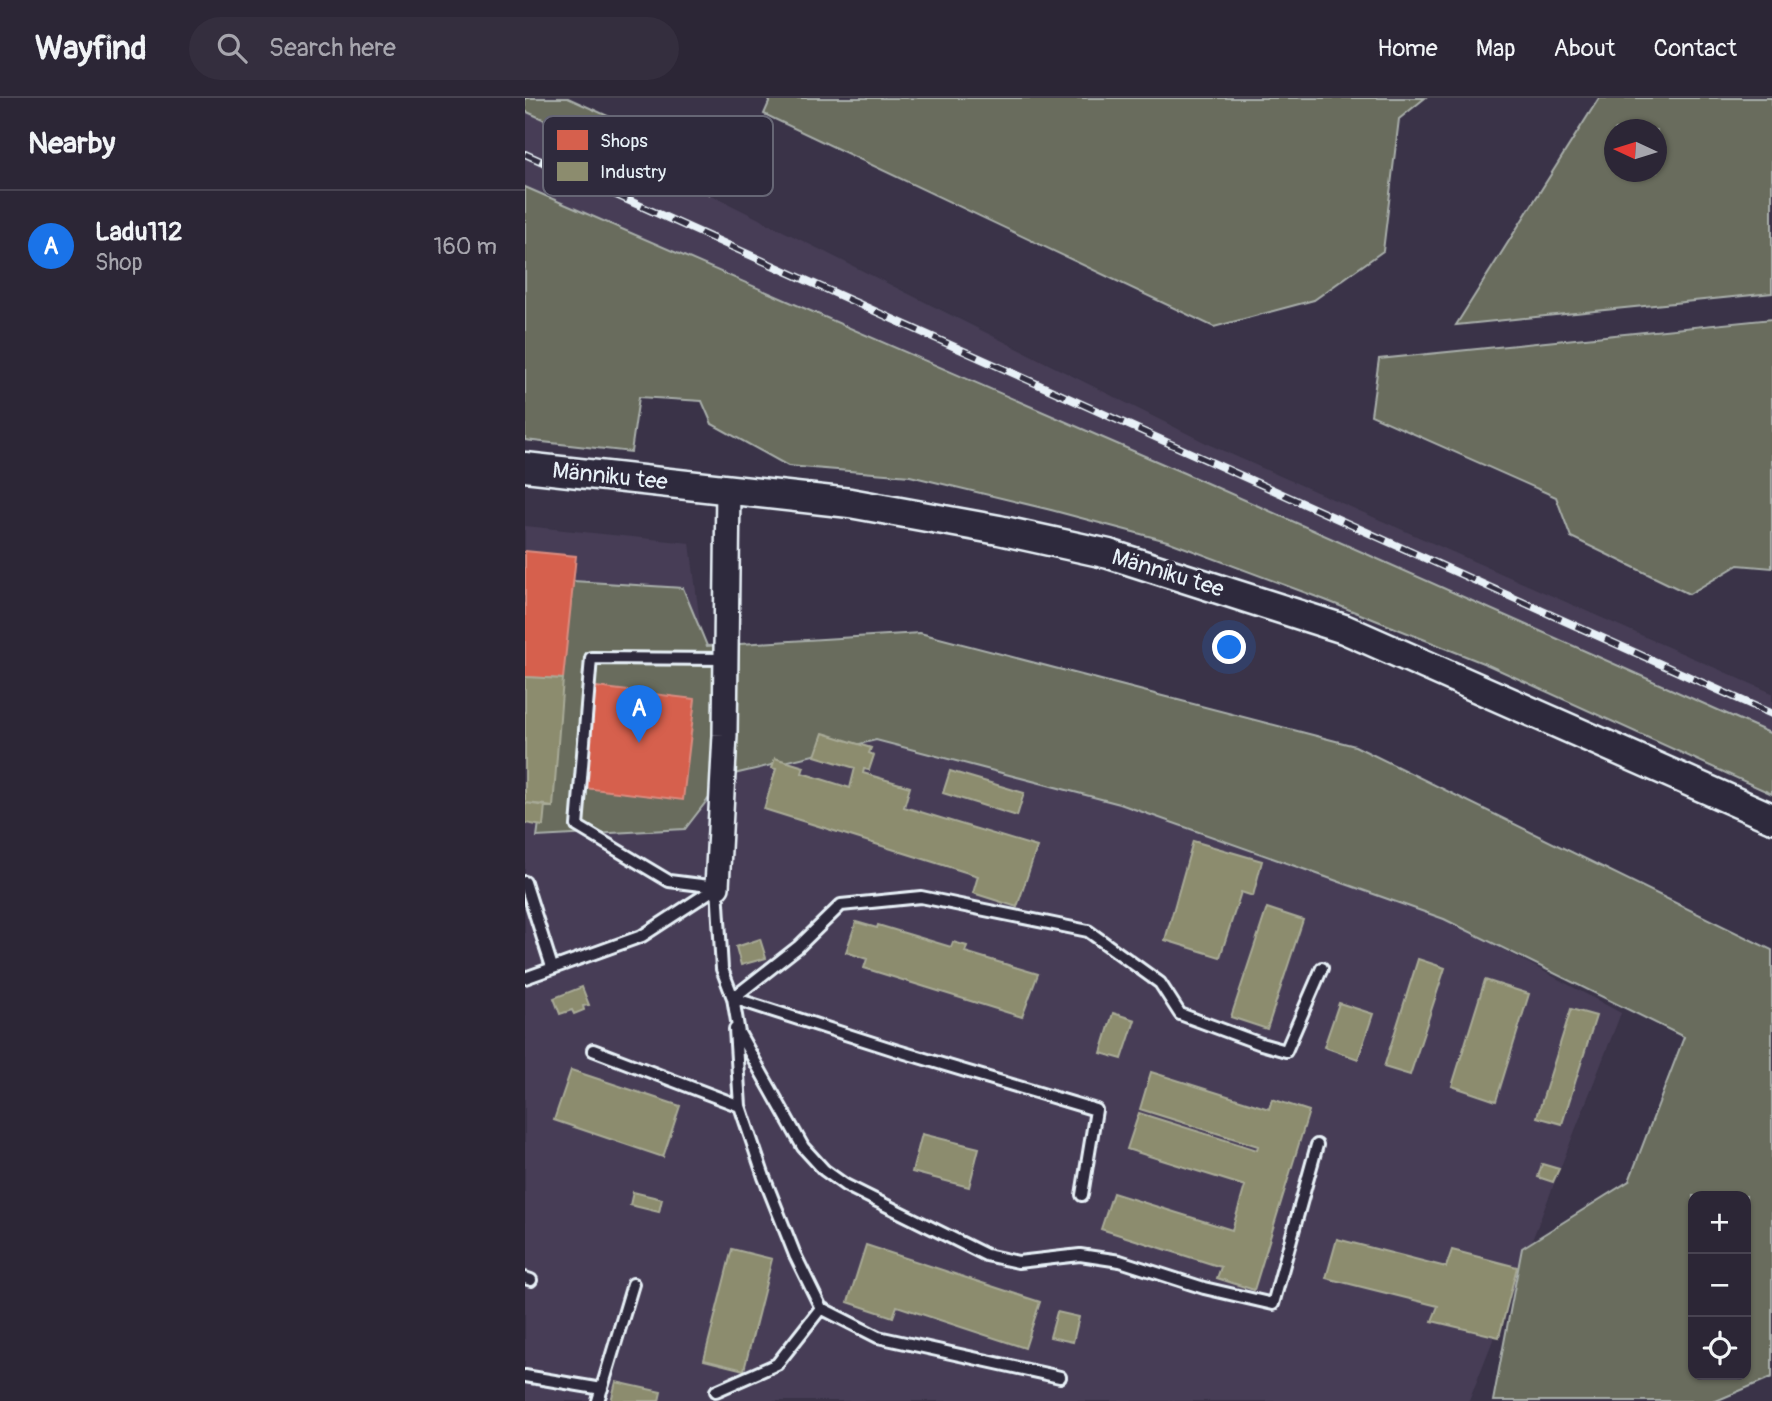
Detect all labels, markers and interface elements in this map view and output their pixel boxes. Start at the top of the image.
search box [189,17,679,80]
text: Wayfind [35,28,147,69]
icon: search [213,29,251,67]
text: Search here [269,32,396,64]
text: Home [1377,34,1438,63]
text: Map [1476,34,1516,63]
text: About [1554,34,1616,63]
text: Contact [1654,34,1737,63]
legend [543,116,773,196]
north arrow [1604,119,1667,182]
text: Nearby [28,125,115,162]
text: Shops [600,129,648,153]
text: Industry [600,160,666,184]
text: Ladu112 [95,216,182,248]
text: A [44,232,58,261]
text: 160 m [433,232,497,261]
text: Shop [95,248,143,277]
street label: Männiku tee [551,456,670,497]
street label: Männiku tee [1108,542,1228,604]
your location [1212,630,1246,664]
pin: A [616,685,662,743]
map controls [1688,1191,1751,1380]
button: + [1688,1191,1751,1254]
button: − [1688,1254,1751,1317]
button: locate [1688,1317,1751,1380]

